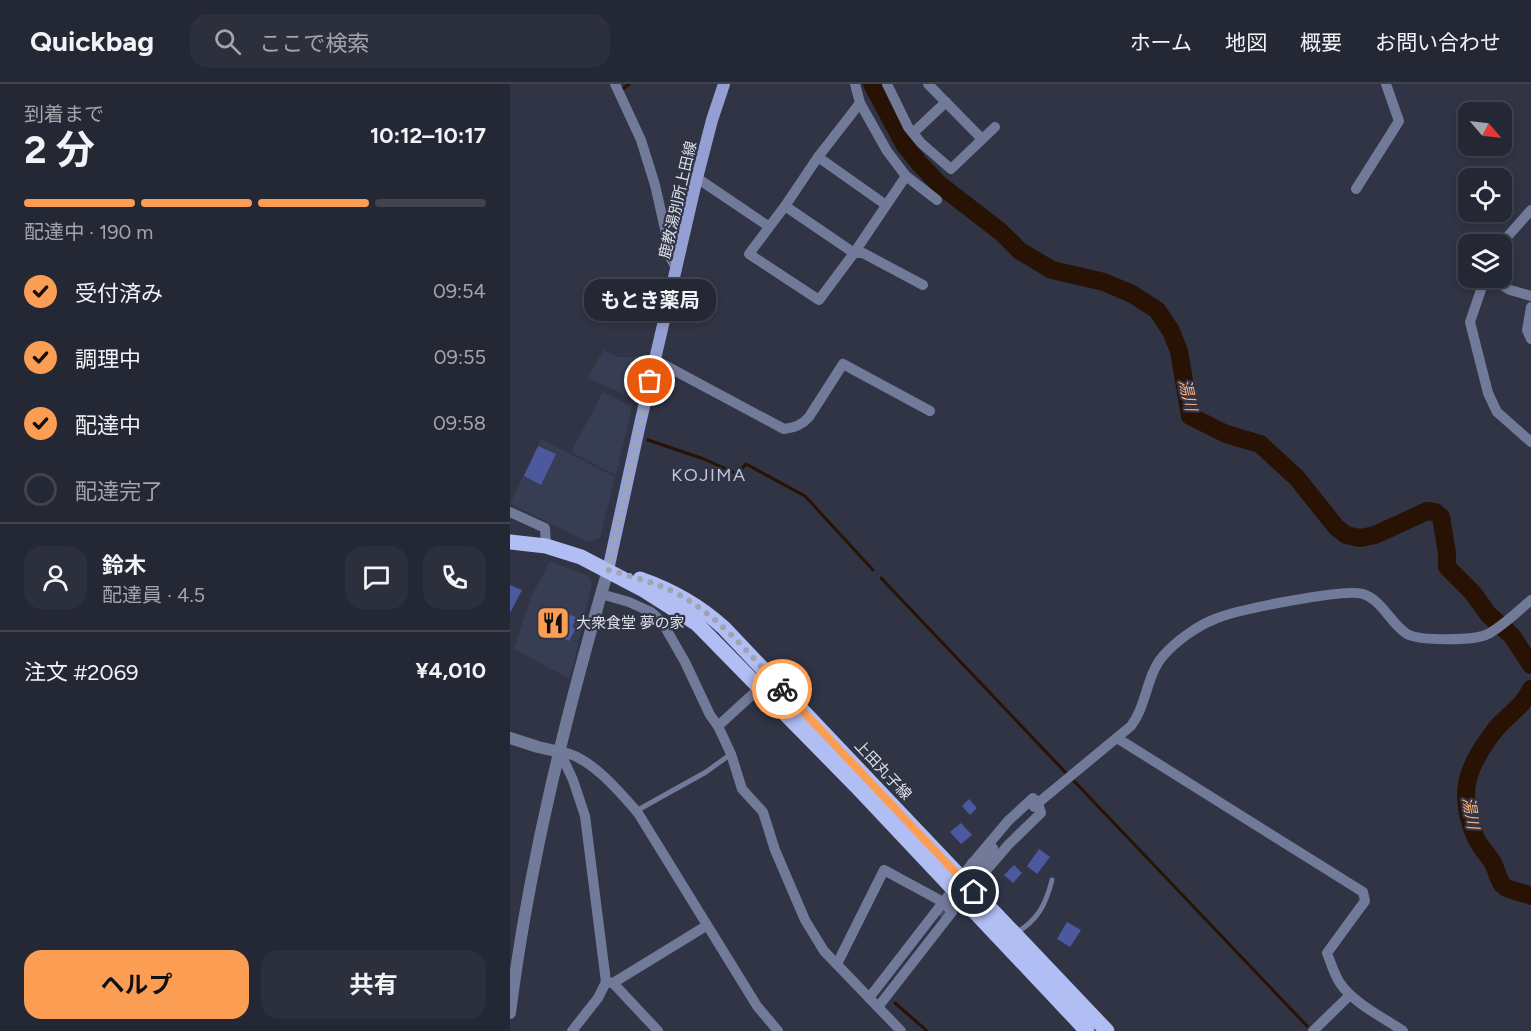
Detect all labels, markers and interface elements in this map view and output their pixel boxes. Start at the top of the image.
search box [190,14,610,68]
text: Quickbag [30,24,154,58]
icon: search [211,25,244,58]
text: ここで検索 [259,30,369,57]
text: ホーム [1130,30,1192,55]
text: 地図 [1225,30,1267,55]
text: 概要 [1300,30,1342,55]
text: お問い合わせ [1375,30,1501,55]
text: 到着まで [24,102,104,126]
north arrow [1458,102,1512,156]
map controls [1458,102,1512,288]
text: 10:12–10:17 [370,122,486,149]
text: 2 分 [24,126,95,173]
street label: 鹿教湯別所上田線 [656,140,700,260]
button: locate [1458,168,1512,222]
text: 配達中 · 190 m [24,220,153,244]
button: layers [1458,234,1512,288]
icon: check [24,275,57,308]
text: 09:54 [433,279,486,303]
callout: もとき薬局 [584,279,716,321]
text: 受付済み [75,280,163,307]
text: もとき薬局 [600,288,700,312]
icon: check [24,341,57,374]
text: 09:55 [434,345,486,369]
text: 調理中 [75,346,141,373]
pin [624,355,675,406]
icon: bag [633,364,666,397]
water label: 湯川 [1175,377,1201,415]
icon: check [24,407,57,440]
text: 09:58 [433,411,486,435]
text: 配達中 [75,412,141,439]
district label: KOJIMA [671,464,747,486]
text: 配達完了 [75,478,163,505]
button: person [24,546,87,609]
button: chat [345,546,408,609]
button: phone [423,546,486,609]
text: 鈴木 [102,552,146,579]
text: 配達員 · 4.5 [102,583,205,607]
restaurant icon: 大衆食堂 夢の家 [535,605,571,641]
place label: 大衆食堂 夢の家 [576,614,685,632]
text: ¥4,010 [416,657,486,684]
text: 注文 #2069 [24,659,139,686]
courier [752,659,812,719]
icon: bike [766,673,799,706]
street label: 上田丸子線 [851,736,915,804]
water label: 湯川 [1459,796,1483,832]
pin [948,866,999,917]
icon: home [957,875,990,908]
button: ヘルプ [24,950,249,1019]
button: 共有 [261,950,486,1019]

